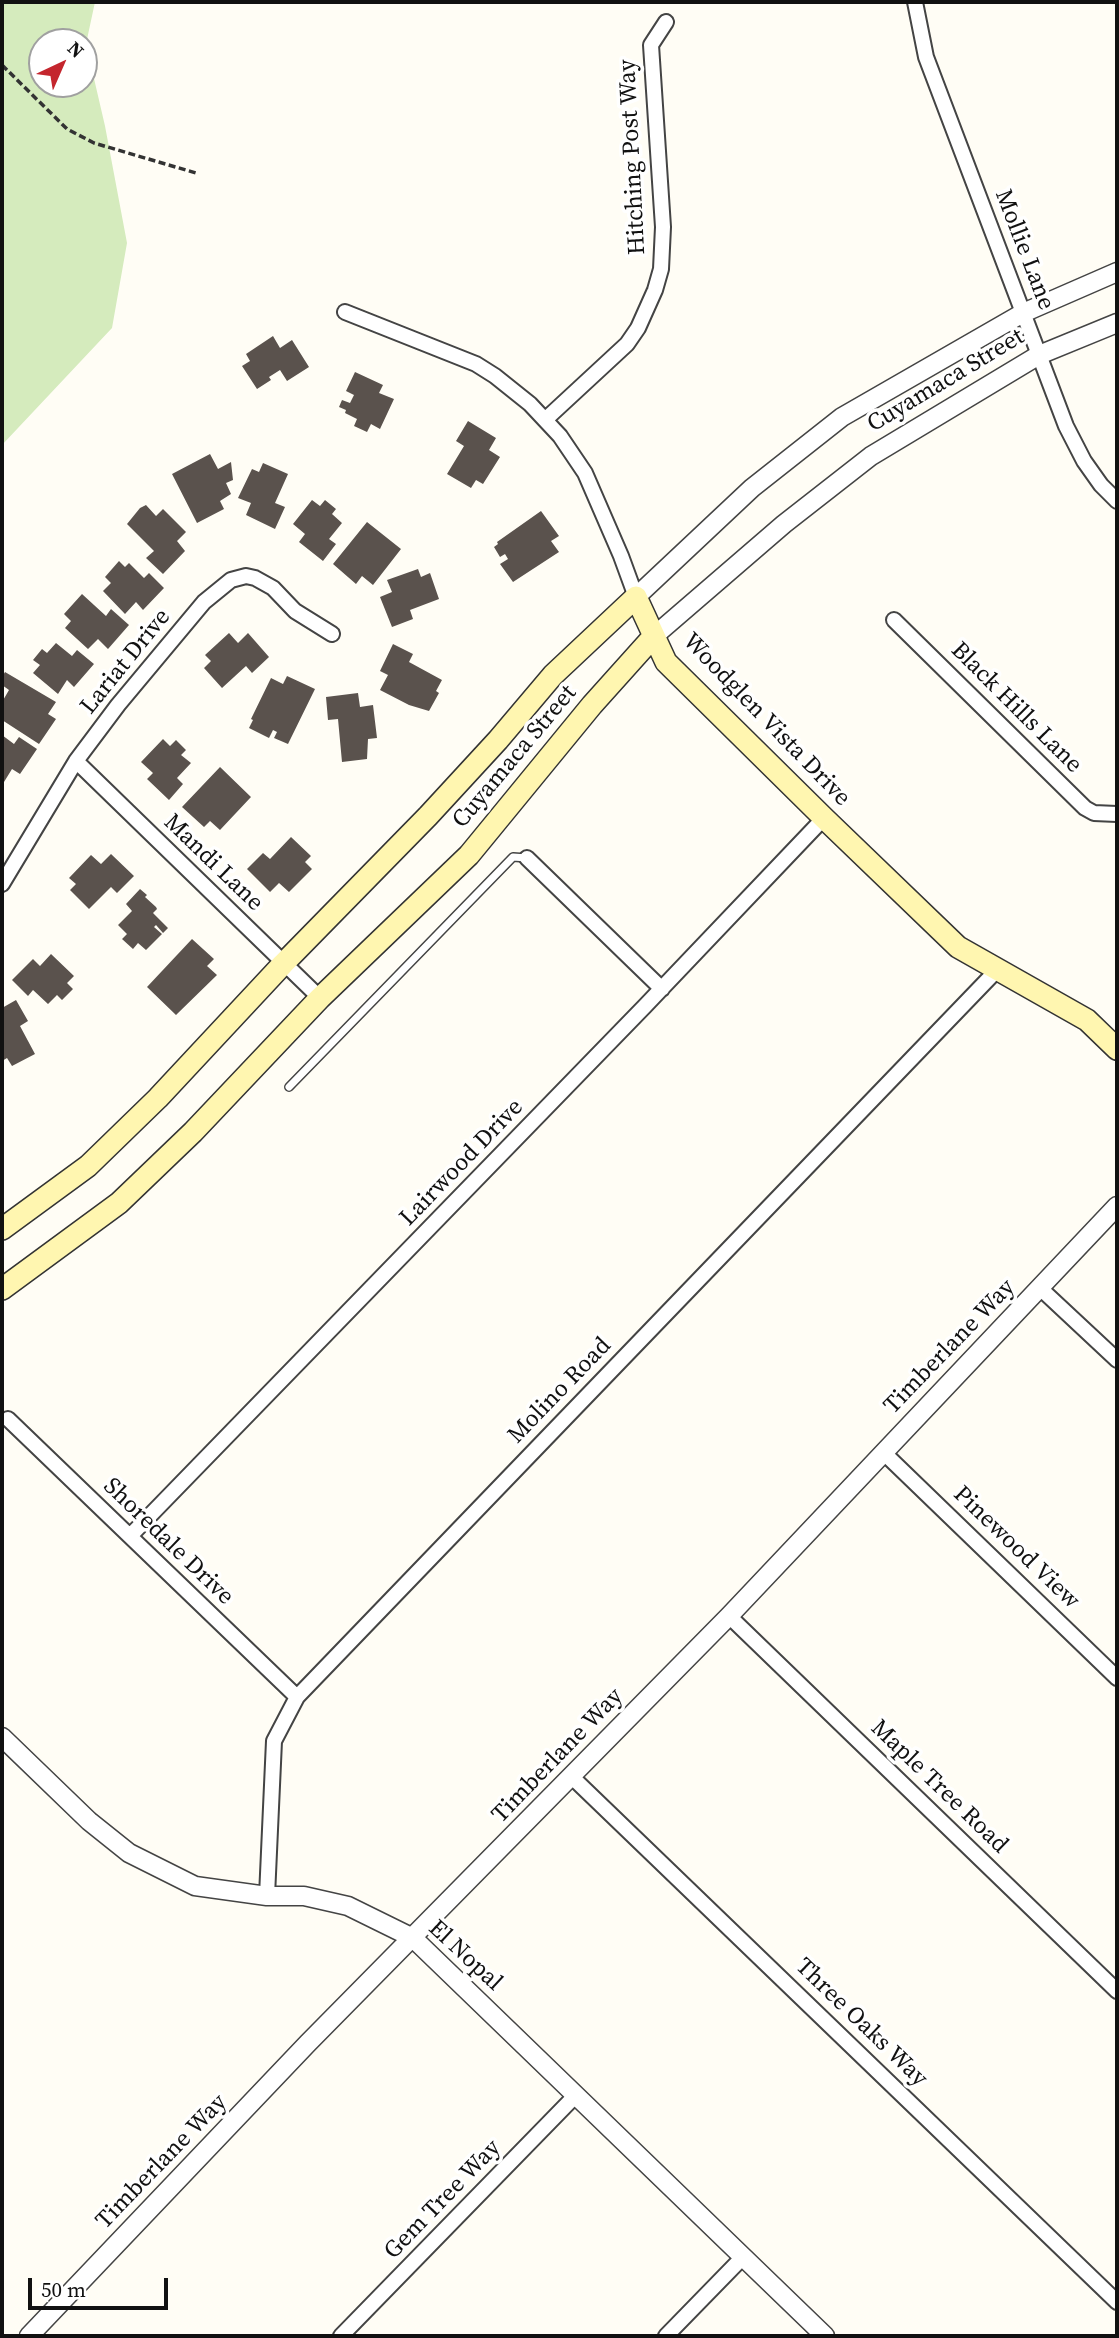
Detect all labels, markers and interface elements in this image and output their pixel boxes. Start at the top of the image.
north arrow [28,28,98,98]
text: N [62,35,90,63]
street label: Hitching Post Way [613,58,653,256]
street label: Mollie Lane [988,186,1060,314]
street label: Cuyamaca Street [862,323,1030,439]
street label: Lariat Drive [75,604,177,720]
street label: Woodglen Vista Drive [676,628,856,812]
street label: Black Hills Lane [944,636,1088,780]
street label: Cuyamaca Street [447,680,583,834]
street label: Mandi Lane [157,808,269,918]
street label: Lairwood Drive [394,1094,530,1232]
street label: Timberlane Way [878,1274,1022,1420]
street label: Molino Road [502,1332,618,1450]
street label: Shoredale Drive [97,1473,239,1611]
street label: Pinewood View [947,1481,1085,1615]
street label: Timberlane Way [486,1683,630,1829]
street label: Maple Tree Road [864,1714,1014,1860]
street label: El Nopal [422,1914,508,1998]
street label: Three Oaks Way [789,1953,933,2093]
street label: Timberlane Way [90,2089,234,2235]
street label: Gem Tree Way [379,2134,507,2266]
scale bar [32,2264,172,2308]
text: 50 m [41,2275,86,2304]

